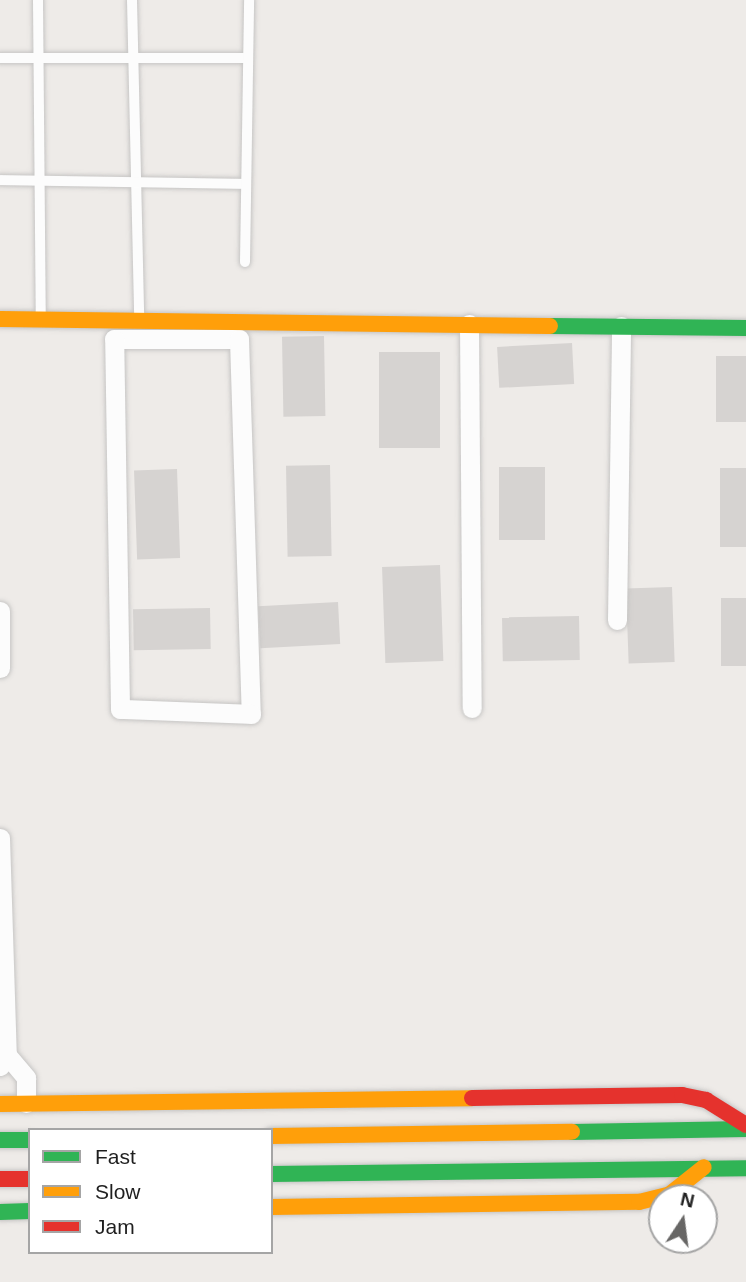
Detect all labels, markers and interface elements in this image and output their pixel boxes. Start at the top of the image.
legend [28,1128,273,1254]
text: Fast [95,1145,136,1168]
text: Slow [95,1180,141,1203]
north arrow [648,1184,718,1254]
text: N [678,1188,696,1212]
text: Jam [95,1215,135,1238]

